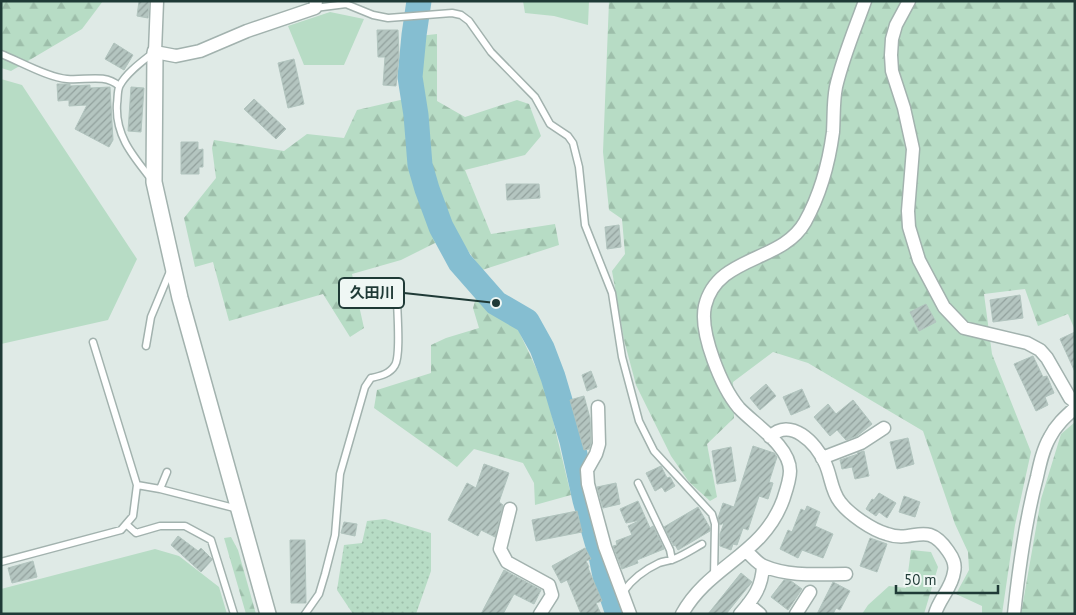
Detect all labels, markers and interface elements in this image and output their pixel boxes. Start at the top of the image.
callout: 久田川 [339,278,404,308]
text: 久田川 [349,283,395,302]
scale bar [896,562,998,594]
text: 50 m [904,570,937,589]

